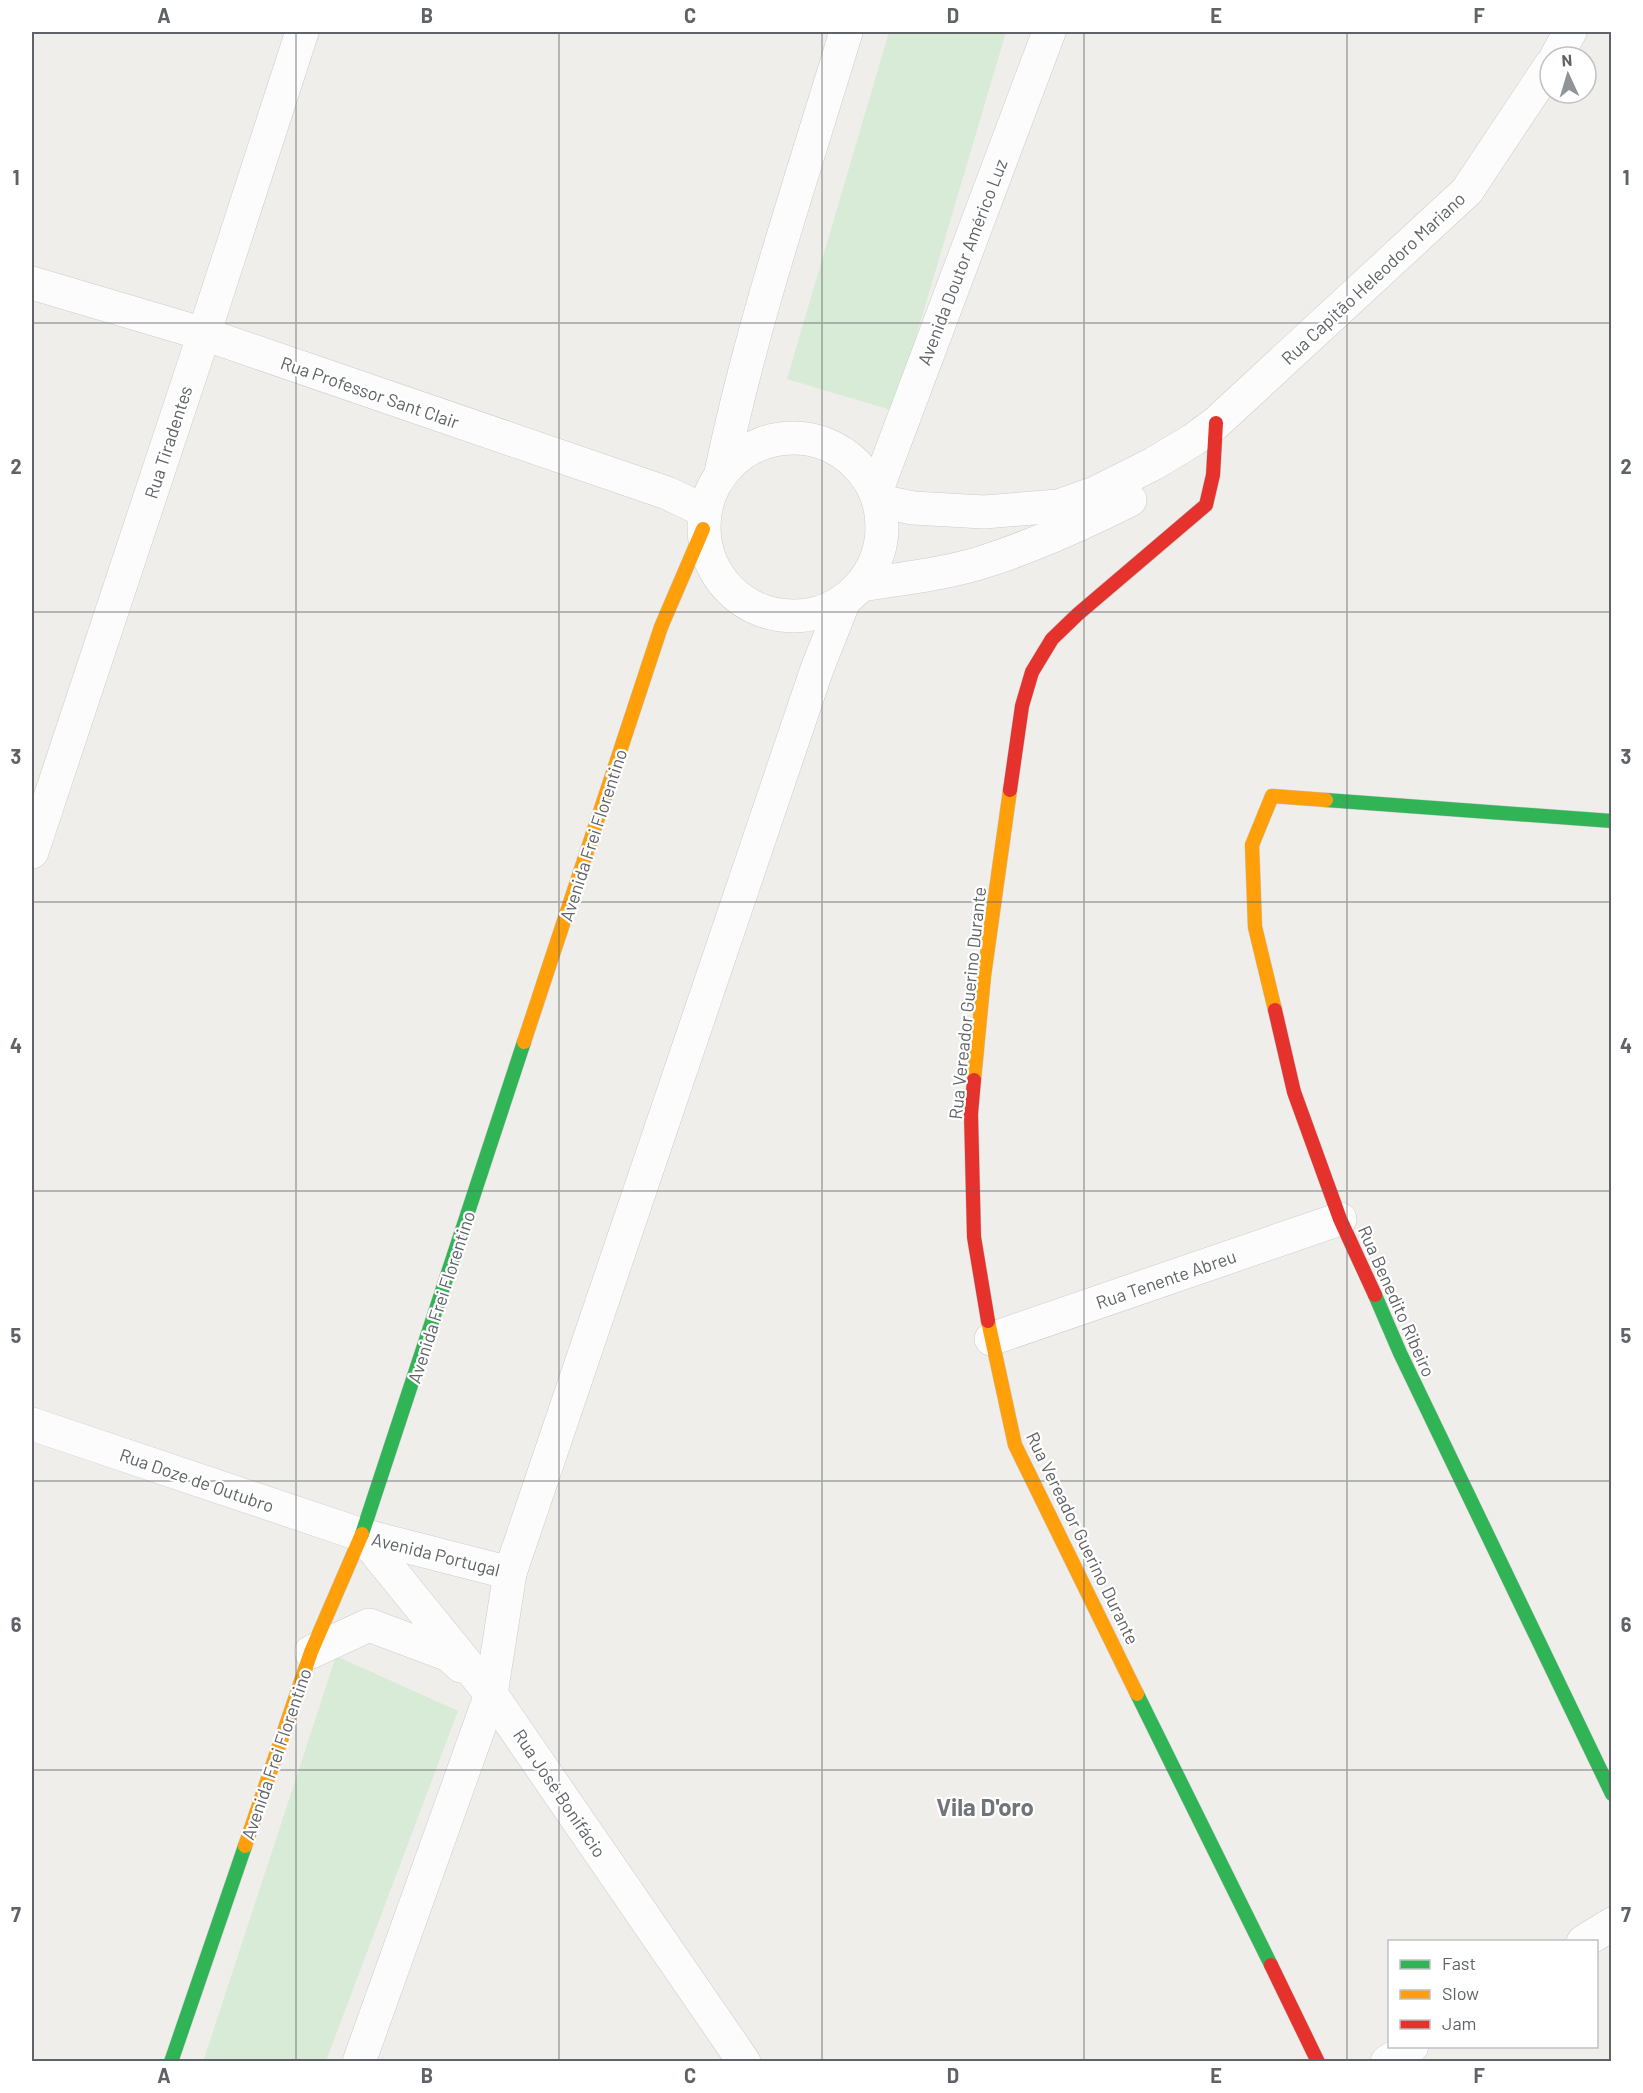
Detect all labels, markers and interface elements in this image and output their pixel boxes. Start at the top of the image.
text: A [157,3,171,27]
text: B [421,3,433,27]
text: C [684,3,696,27]
text: D [947,3,959,27]
text: E [1210,3,1222,27]
text: F [1473,3,1485,27]
north arrow [1538,45,1598,105]
text: N [1561,50,1573,69]
street label: Avenida Doutor Américo Luz [912,156,1012,368]
text: 1 [12,165,20,189]
text: 1 [1622,165,1630,189]
street label: Rua Capitão Heleodoro Mariano [1277,187,1469,369]
street label: Rua Professor Sant Clair [278,351,463,433]
street label: Rua Tiradentes [139,383,197,501]
text: 2 [10,454,22,478]
text: 2 [1620,454,1632,478]
text: 3 [11,744,21,768]
text: 3 [1621,744,1631,768]
street label: Avenida Frei Florentino [555,746,631,924]
street label: Rua Vereador Guerino Durante [944,886,990,1120]
text: 4 [10,1033,22,1057]
text: 4 [1620,1033,1632,1057]
street label: Avenida Frei Florentino [403,1208,479,1386]
street label: Rua Benedito Ribeiro [1354,1222,1440,1380]
street label: Rua Tenente Abreu [1093,1245,1239,1313]
text: 5 [11,1323,22,1347]
text: 5 [1621,1323,1632,1347]
street label: Rua Vereador Guerino Durante [1022,1428,1144,1648]
street label: Rua Doze de Outubro [117,1443,277,1517]
street label: Avenida Portugal [370,1527,502,1581]
text: 6 [11,1612,22,1636]
text: 6 [1621,1612,1632,1636]
street label: Avenida Frei Florentino [236,1665,316,1843]
street label: Rua José Bonifácio [509,1725,611,1861]
district label: Vila D'oro [936,1792,1034,1821]
text: 7 [11,1902,21,1926]
text: 7 [1621,1902,1631,1926]
legend [1388,1940,1598,2048]
text: Fast [1442,1952,1476,1974]
text: Slow [1442,1982,1479,2004]
text: Jam [1442,2012,1476,2034]
text: A [157,2063,171,2087]
text: B [421,2063,433,2087]
text: C [684,2063,696,2087]
text: D [947,2063,959,2087]
text: E [1210,2063,1222,2087]
text: F [1473,2063,1485,2087]

